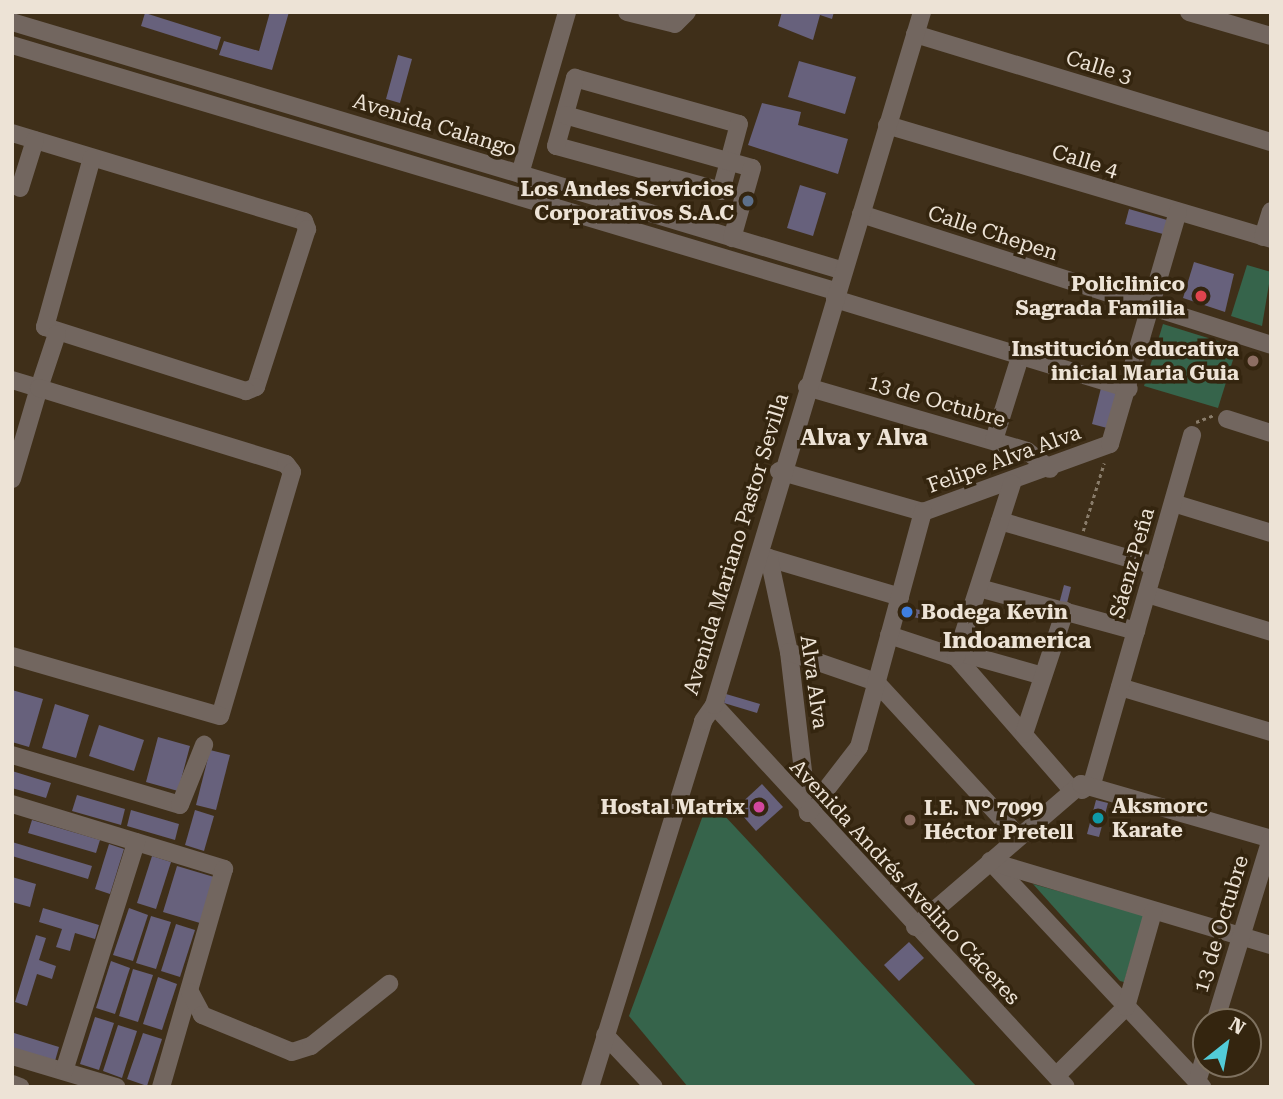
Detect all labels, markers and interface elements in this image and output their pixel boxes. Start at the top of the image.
street label: Calle 3 [1063,45,1135,89]
street label: Avenida Calango [350,88,520,162]
street label: Calle 4 [1049,139,1121,183]
place label: Los Andes Servicios Corporativos S.A.C [520,176,734,226]
marker: Los Andes Servicios Corporativos S.A.C [740,193,756,209]
street label: Calle Chepen [925,200,1061,266]
place label: Policlinico Sagrada Familia [1016,271,1185,321]
marker: Policlinico Sagrada Familia [1191,286,1211,306]
place label: Institución educativa inicial Maria Guia [1011,336,1239,386]
marker: Institución educativa inicial Maria Guia [1245,353,1261,369]
street label: 13 de Octubre [865,369,1009,433]
street label: Avenida Mariano Pastor Sevilla [678,390,794,698]
street label: Felipe Alva Alva [924,420,1084,498]
district label: Alva y Alva [800,424,928,452]
street label: Sáenz Peña [1104,505,1160,621]
place label: Bodega Kevin [921,599,1068,625]
marker: Bodega Kevin [899,604,915,620]
district label: Indoamerica [943,627,1091,655]
street label: Alva Alva [795,633,833,731]
street label: Avenida Andrés Avelino Cáceres [785,754,1025,1010]
place label: Aksmorc Karate [1112,793,1208,843]
place label: Hostal Matrix [600,794,745,820]
place label: I.E. N° 7099 Héctor Pretell [924,795,1073,845]
marker: Hostal Matrix [751,799,767,815]
marker: Aksmorc Karate [1090,810,1106,826]
marker: I.E. N° 7099 Héctor Pretell [902,812,918,828]
street label: 13 de Octubre [1188,852,1254,996]
north arrow [1192,1008,1262,1078]
text: N [1225,1013,1249,1040]

